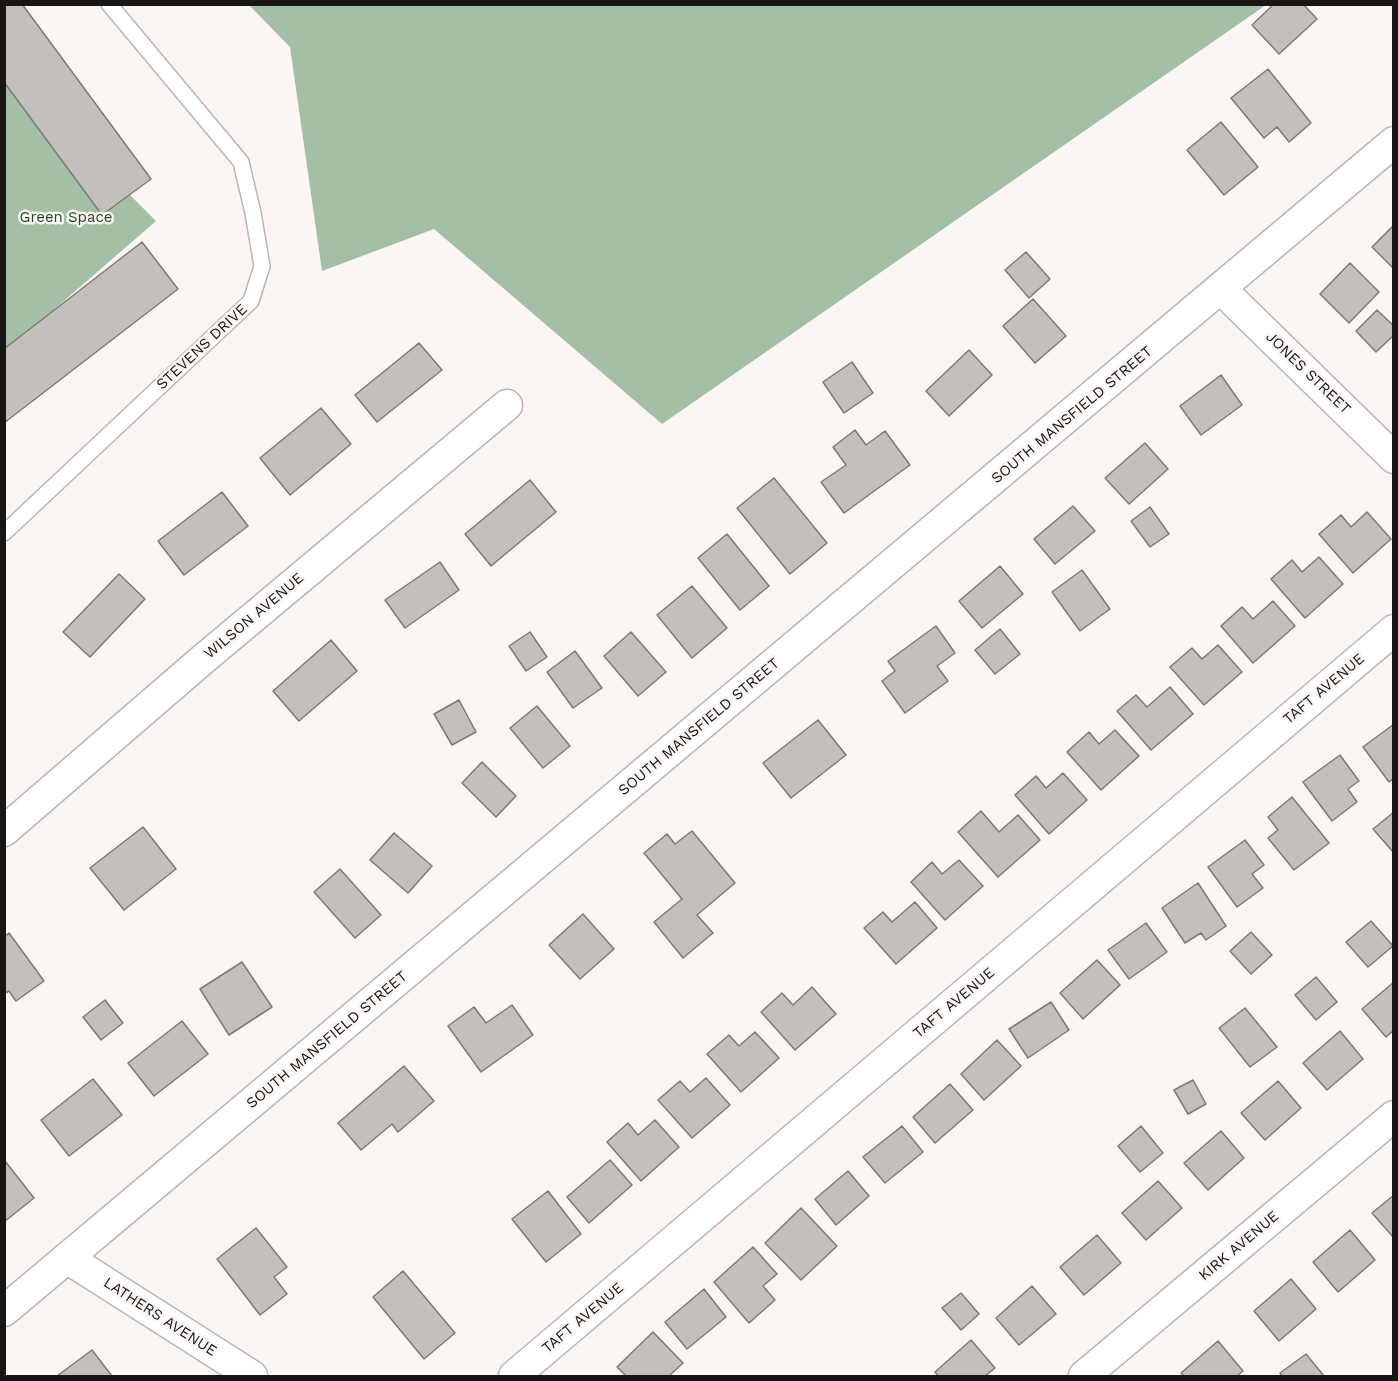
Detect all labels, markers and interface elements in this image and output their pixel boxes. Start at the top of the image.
park label: Green Space [20,209,112,227]
street label: STEVENS DRIVE [153,300,251,394]
street label: JONES STREET [1262,328,1354,418]
street label: SOUTH MANSFIELD STREET [988,342,1156,488]
street label: WILSON AVENUE [201,569,307,663]
street label: TAFT AVENUE [1280,650,1368,728]
street label: SOUTH MANSFIELD STREET [615,654,783,800]
street label: TAFT AVENUE [910,964,998,1042]
street label: SOUTH MANSFIELD STREET [243,967,411,1113]
street label: KIRK AVENUE [1195,1207,1283,1285]
street label: LATHERS AVENUE [100,1274,220,1360]
street label: TAFT AVENUE [539,1279,627,1357]

